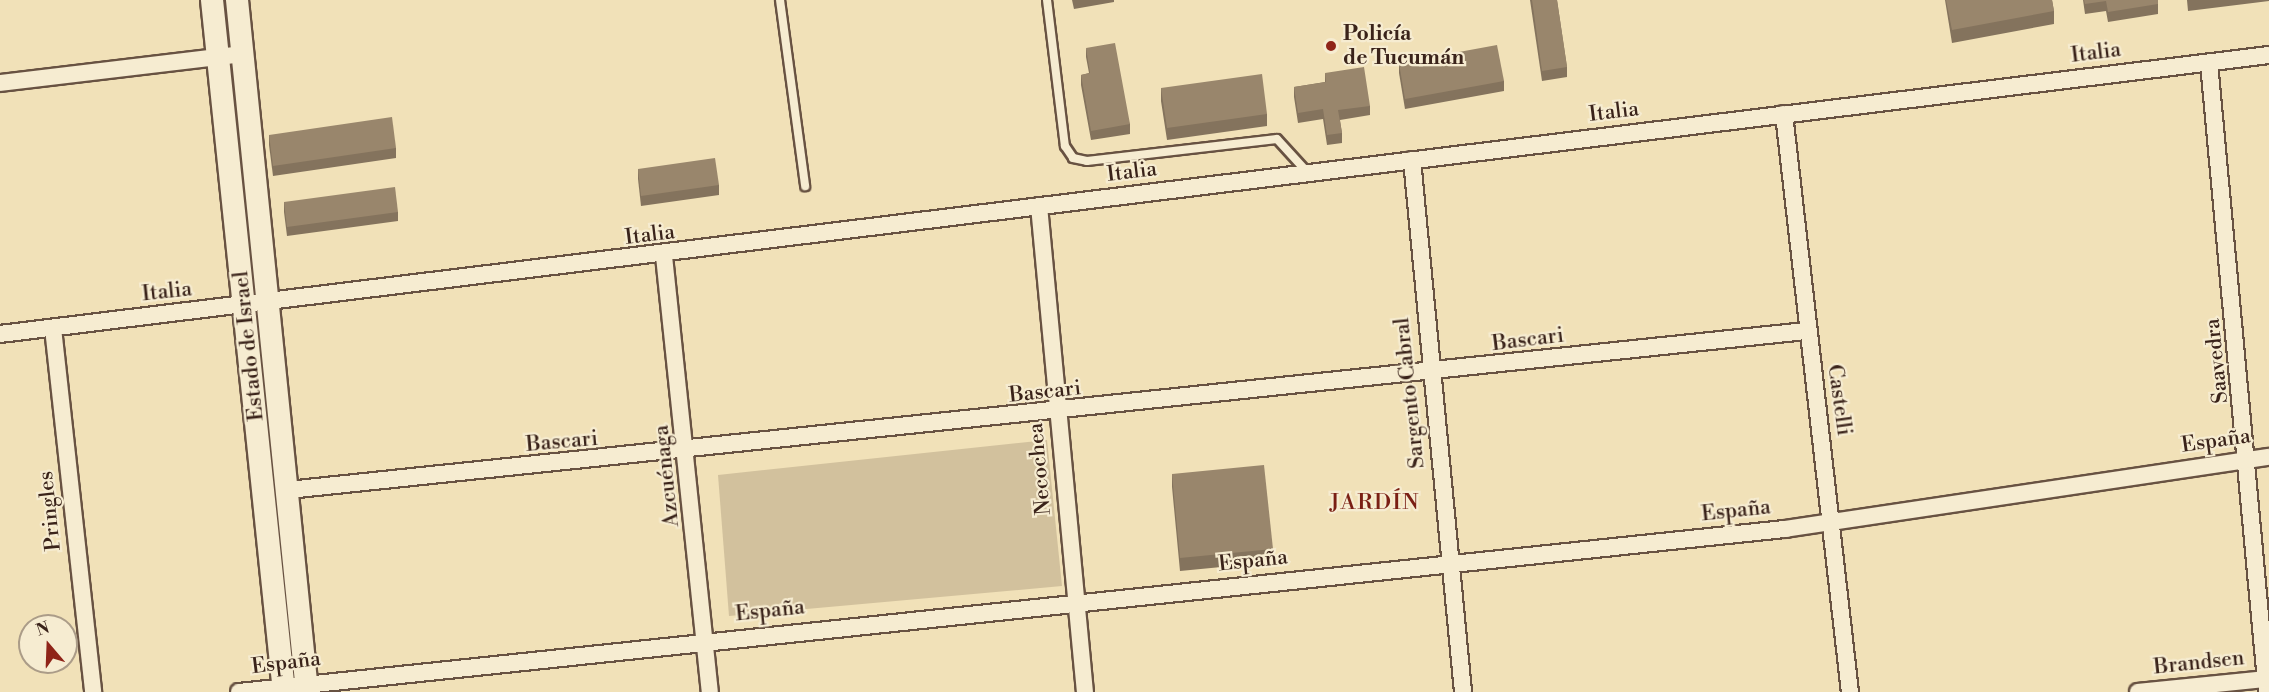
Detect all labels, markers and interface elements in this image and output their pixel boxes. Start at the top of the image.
place label: Policía de Tucumán [1343,21,1464,71]
street label: Italia [2070,37,2122,69]
marker: Policía de Tucumán [1324,39,1338,53]
street label: Italia [1588,96,1640,128]
street label: Italia [1106,156,1158,188]
street label: Italia [624,219,676,251]
street label: Estado de Israel [229,270,269,422]
street label: Italia [141,277,193,307]
street label: Sargento Cabral [1390,316,1430,470]
street label: Saavedra [2200,317,2234,405]
street label: Bascari [1491,323,1565,357]
street label: Castelli [1822,363,1856,437]
street label: Bascari [1008,376,1082,408]
street label: Necochea [1023,422,1057,516]
street label: Azcuénaga [649,424,685,528]
street label: España [2180,424,2252,458]
street label: Bascari [525,426,599,458]
street label: Pringles [33,470,67,552]
district label: JARDÍN [1330,490,1420,516]
street label: España [1700,495,1772,527]
street label: España [1217,545,1289,577]
street label: España [734,595,806,627]
north arrow [18,614,78,674]
text: N [34,617,52,640]
street label: España [250,646,322,680]
street label: Brandsen [2152,646,2246,680]

